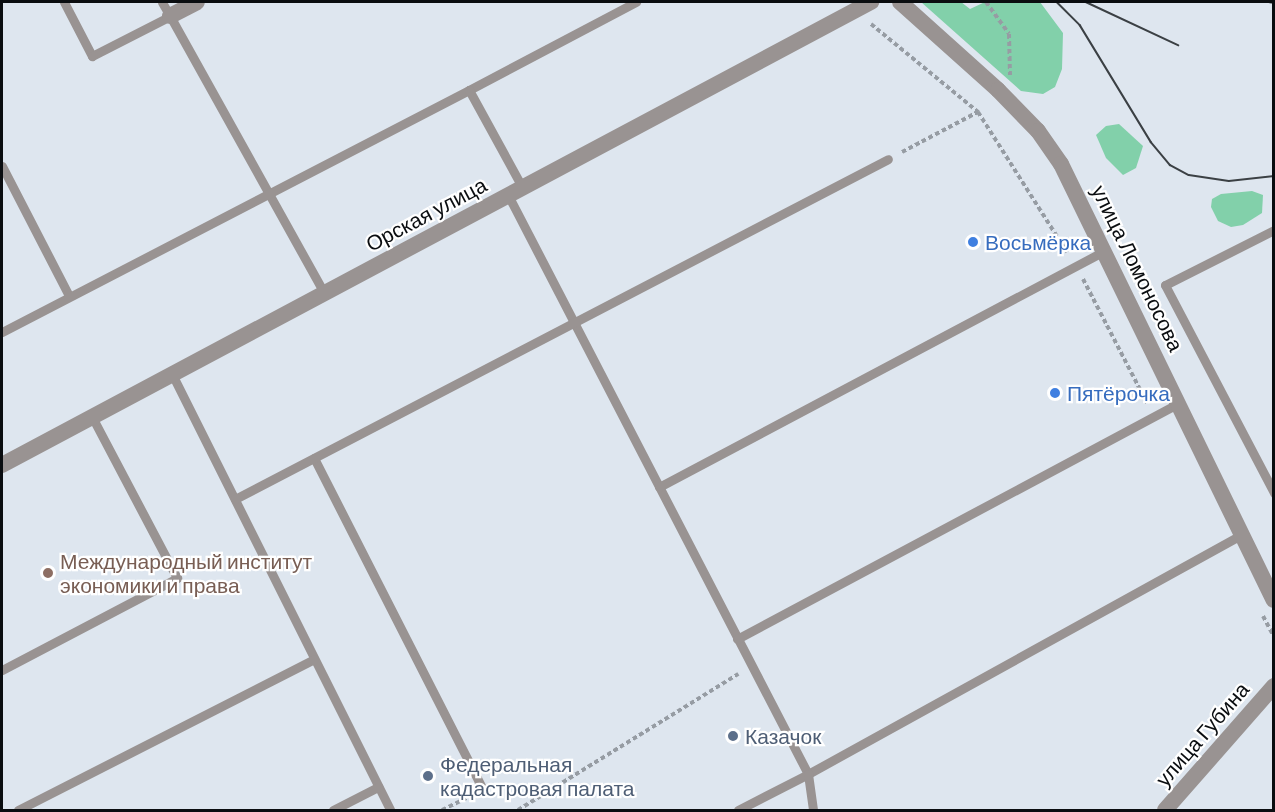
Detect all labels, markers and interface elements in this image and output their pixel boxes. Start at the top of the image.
street label: Орская улица [361,172,491,256]
street label: улица Ломоносова [1087,181,1189,355]
place label: Восьмёрка [985,229,1091,255]
marker: Восьмёрка [966,235,980,249]
place label: Пятёрочка [1067,380,1170,406]
marker: Пятёрочка [1048,386,1062,400]
place label: Международный институт экономики и права [60,548,312,598]
marker: Международный институт экономики и права [41,566,55,580]
street label: улица Губина [1150,677,1254,791]
place label: Казачок [745,723,821,749]
marker: Казачок [726,729,740,743]
place label: Федеральная кадастровая палата [440,751,634,801]
marker: Федеральная кадастровая палата [421,769,435,783]

